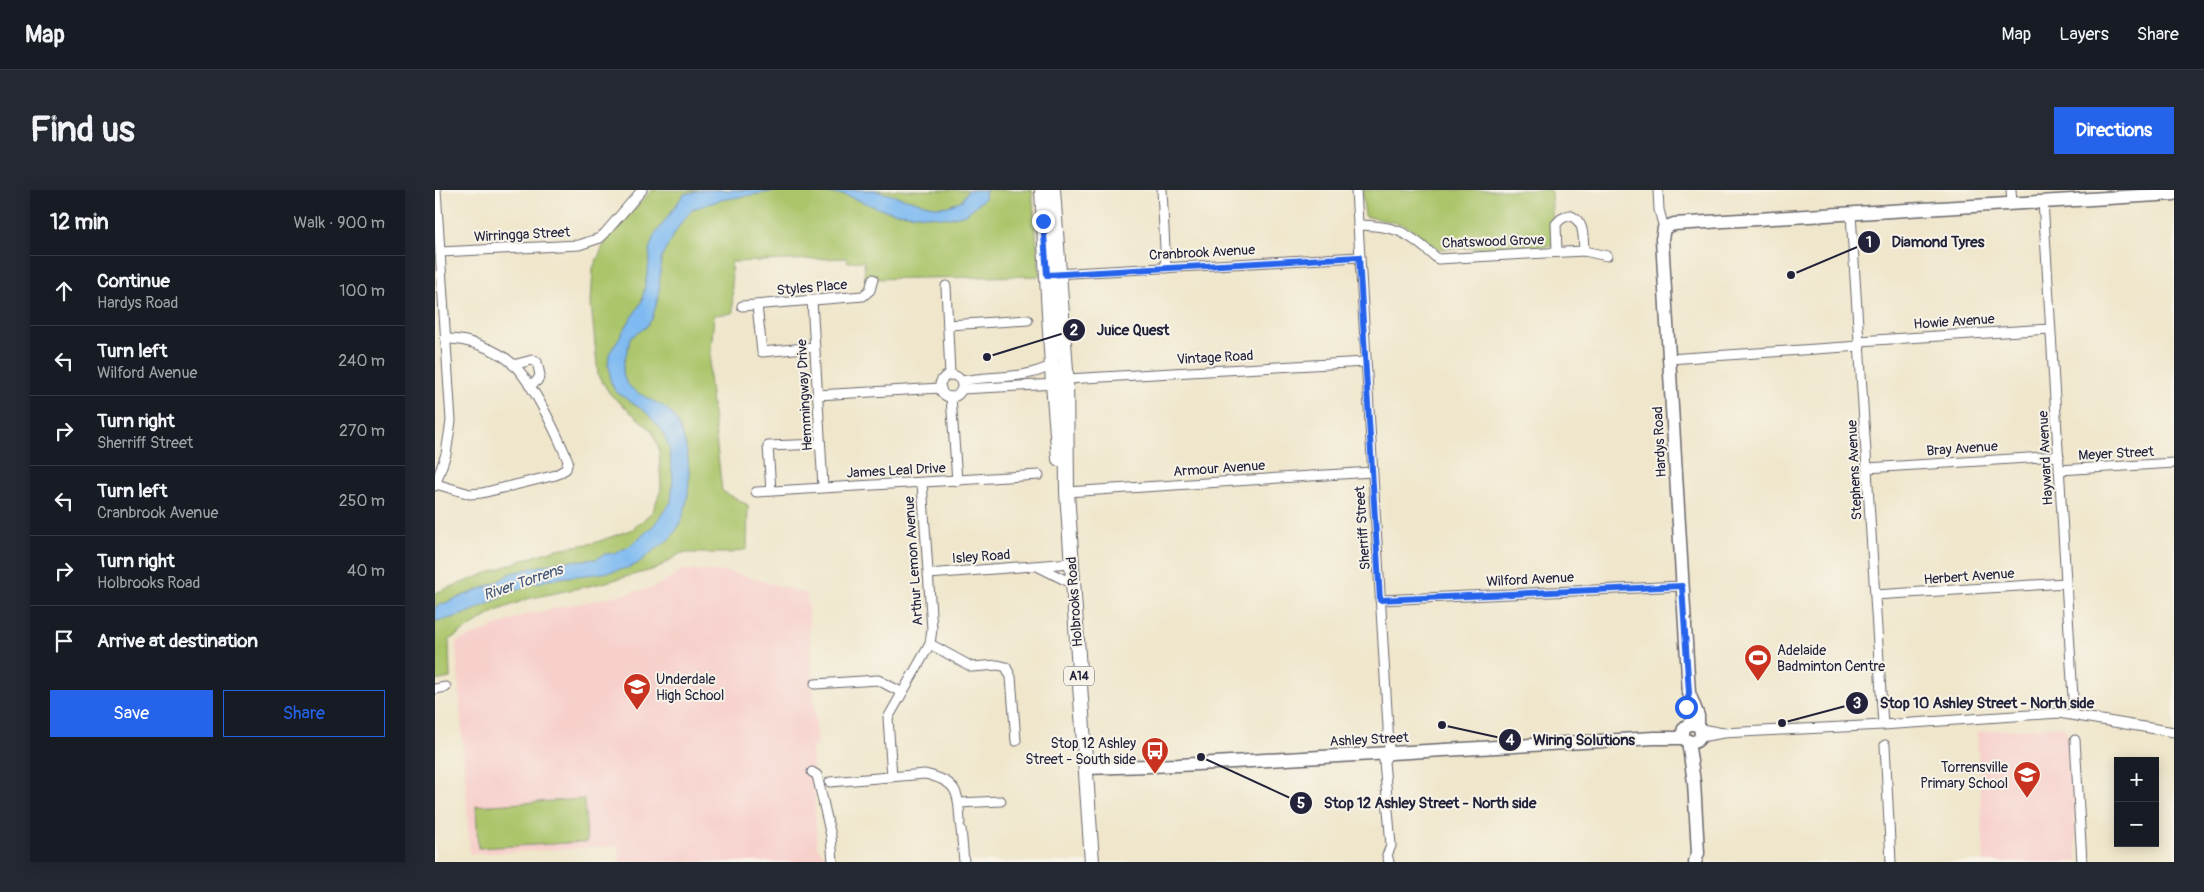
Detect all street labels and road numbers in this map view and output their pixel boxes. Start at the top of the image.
street label: Wirringga Street [473,223,571,246]
street label: Chatswood Grove [1442,231,1545,252]
street label: Cranbrook Avenue [1149,241,1256,264]
street label: Styles Place [776,276,848,299]
street label: Howie Avenue [1913,310,1995,333]
street label: Hemmingway Drive [793,338,816,451]
street label: Vintage Road [1176,347,1254,368]
street label: Hardys Road [1649,406,1670,478]
street label: Hayward Avenue [2035,410,2056,506]
street label: Stephens Avenue [1843,419,1866,521]
street label: Bray Avenue [1926,438,1998,459]
street label: Meyer Street [2078,443,2155,464]
street label: Armour Avenue [1172,457,1266,480]
street label: James Leal Drive [846,459,946,482]
street label: Sherriff Street [1351,485,1374,571]
street label: Arthur Lemon Avenue [900,496,927,626]
street label: Isley Road [951,546,1011,567]
street label: Holbrooks Road [1063,556,1086,648]
street label: Herbert Avenue [1923,565,2015,588]
street label: Wilford Avenue [1486,569,1574,590]
road number: A14 [1064,666,1094,686]
street label: Ashley Street [1329,729,1409,750]

